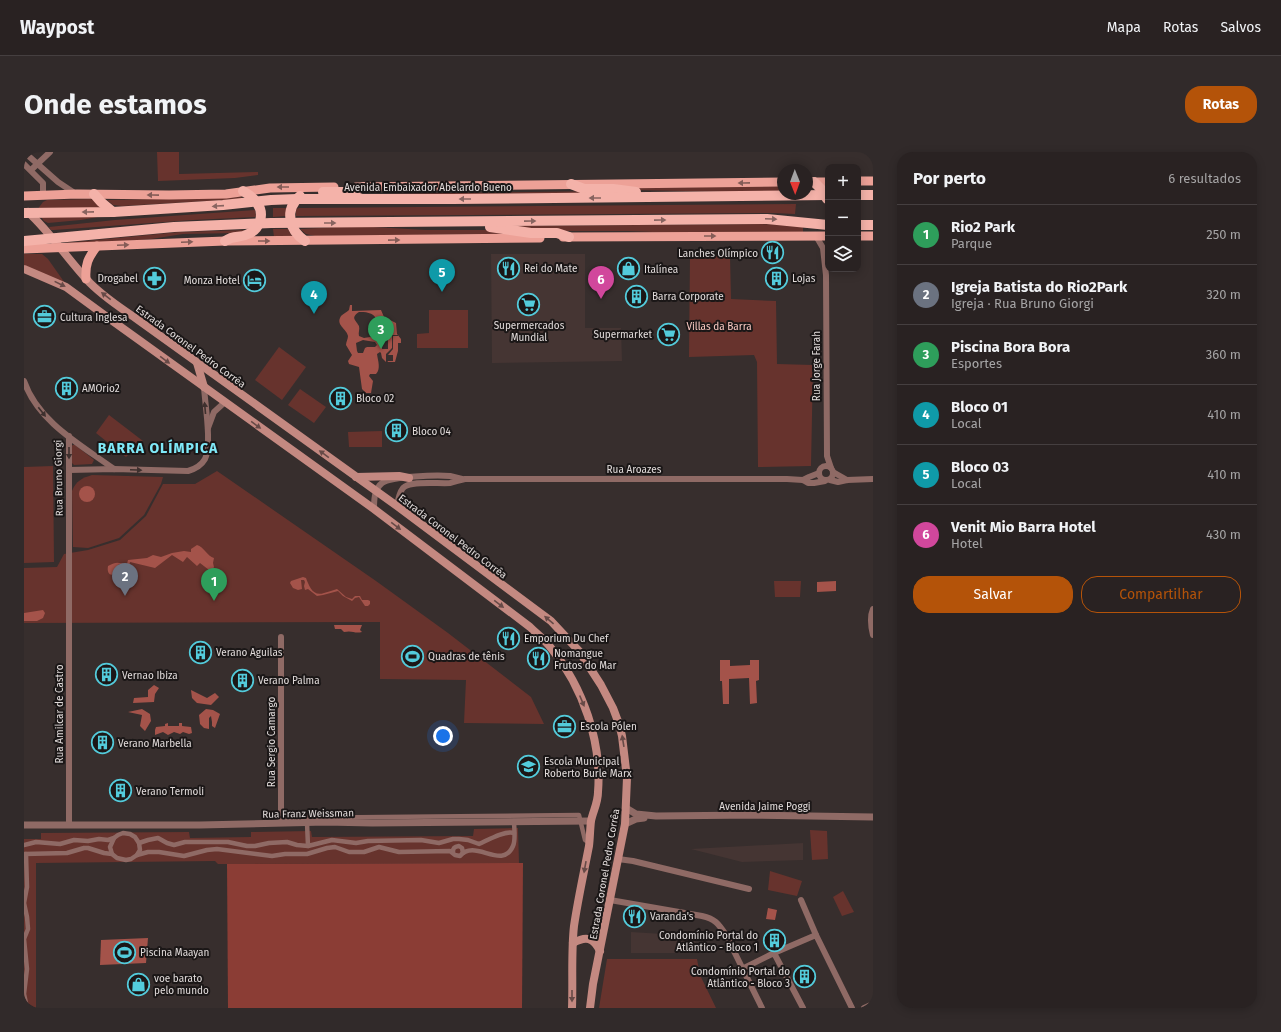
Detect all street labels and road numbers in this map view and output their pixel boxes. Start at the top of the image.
street label: Avenida Embaixador Abelardo Bueno [344,182,512,194]
street label: Estrada Coronel Pedro Corrêa [133,303,248,391]
street label: Rua Jorge Farah [811,331,823,401]
street label: Rua Bruno Giorgi [52,439,66,516]
street label: Rua Aroazes [607,464,662,476]
street label: Estrada Coronel Pedro Corrêa [396,492,509,581]
street label: Rua Amilcar de Castro [54,664,66,764]
street label: Rua Sergio Camargo [266,697,278,787]
street label: Avenida Jaime Poggi [719,801,811,813]
street label: Rua Franz Weissman [262,807,354,821]
street label: Estrada Coronel Pedro Corrêa [588,808,622,940]

